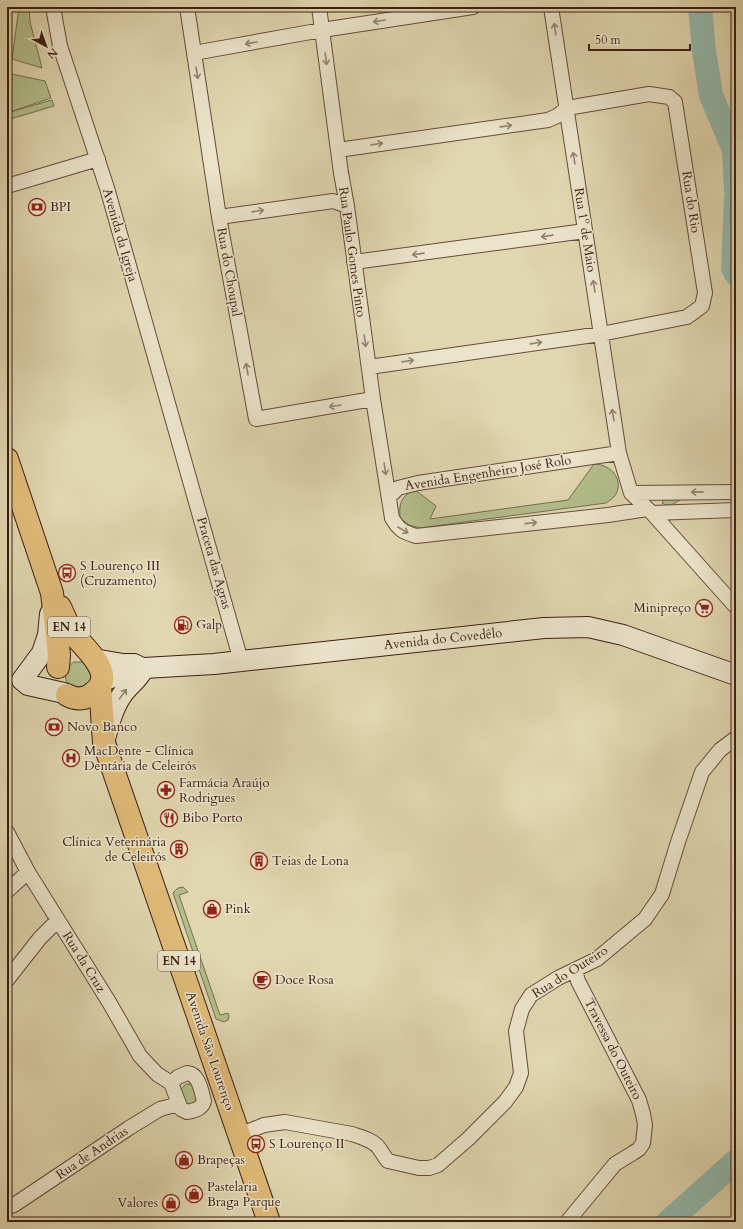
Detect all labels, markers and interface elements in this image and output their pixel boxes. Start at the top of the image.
one-way arrow [373,17,386,25]
one-way arrow [551,23,559,36]
north arrow [26,26,66,66]
scale bar [589,26,690,52]
text: 50 m [595,32,622,48]
one-way arrow [244,39,257,47]
text: N [43,44,61,62]
one-way arrow [322,53,330,66]
one-way arrow [193,66,201,79]
one-way arrow [499,122,512,130]
one-way arrow [370,140,383,148]
one-way arrow [570,152,578,165]
street label: Rua do Rio [677,170,705,234]
street label: Avenida da Igreja [98,186,142,284]
street label: Rua Paulo Gomes Pinto [334,186,370,318]
street label: Rua 1º de Maio [569,187,601,273]
bank icon: BPI [27,197,47,217]
place label: BPI [50,198,71,216]
one-way arrow [251,207,264,215]
street label: Rua do Choupal [212,226,246,318]
one-way arrow [541,232,554,240]
one-way arrow [412,250,425,258]
one-way arrow [590,280,598,293]
one-way arrow [361,334,369,347]
one-way arrow [529,339,542,347]
one-way arrow [401,357,414,365]
one-way arrow [243,363,251,376]
one-way arrow [329,402,342,410]
one-way arrow [609,409,617,422]
street label: Avenida Engenheiro José Rolo [403,451,573,495]
one-way arrow [381,462,389,475]
one-way arrow [691,488,704,496]
street label: Praceta das Agras [192,515,236,611]
one-way arrow [524,520,537,527]
one-way arrow [397,527,409,535]
place label: S Lourenço III (Cruzamento) [80,557,160,590]
bus stop icon: S Lourenço III (Cruzamento) [57,563,77,583]
supermarket icon: Minipreço [694,598,714,618]
place label: Minipreço [634,599,691,617]
fuel station icon: Galp [173,615,193,635]
place label: Galp [196,616,222,634]
road number: EN 14 [48,617,90,637]
street label: Avenida do Covedêlo [383,624,503,654]
one-way arrow [119,689,128,700]
bank icon: Novo Banco [44,717,64,737]
place label: Novo Banco [67,718,137,736]
place label: MacDente - Clínica Dentária de Celeirós [84,742,196,775]
hospital icon: MacDente - Clínica Dentária de Celeirós [61,748,81,768]
place label: Farmácia Araújo Rodrigues [179,774,270,807]
pharmacy icon: Farmácia Araújo Rodrigues [156,780,176,800]
restaurant icon: Bibo Porto [159,808,179,828]
place label: Bibo Porto [182,809,243,827]
place label: Clínica Veterinária de Celeirós [62,833,166,866]
building icon: Clínica Veterinária de Celeirós [169,839,189,859]
building icon: Teias de Lona [249,851,269,871]
place label: Teias de Lona [272,852,349,870]
shop icon: Pink [202,899,222,919]
place label: Pink [225,900,251,918]
street label: Rua da Cruz [58,928,110,996]
street label: Rua do Outeiro [529,941,611,1003]
road number: EN 14 [158,951,200,971]
cafe icon: Doce Rosa [252,970,272,990]
place label: Doce Rosa [275,971,334,989]
street label: Avenida São Lourenço [181,989,239,1113]
street label: Travessa do Outeiro [580,995,646,1103]
street label: Rua de Andrias [52,1122,132,1184]
bus stop icon: S Lourenço II [246,1134,266,1154]
place label: S Lourenço II [269,1135,344,1153]
shop icon: Brapeças [174,1150,194,1170]
place label: Brapeças [197,1151,245,1169]
place label: Pastelaria Braga Parque [207,1178,281,1211]
shop icon: Pastelaria Braga Parque [184,1184,204,1204]
shop icon: Valores [161,1193,181,1213]
place label: Valores [118,1194,158,1212]

